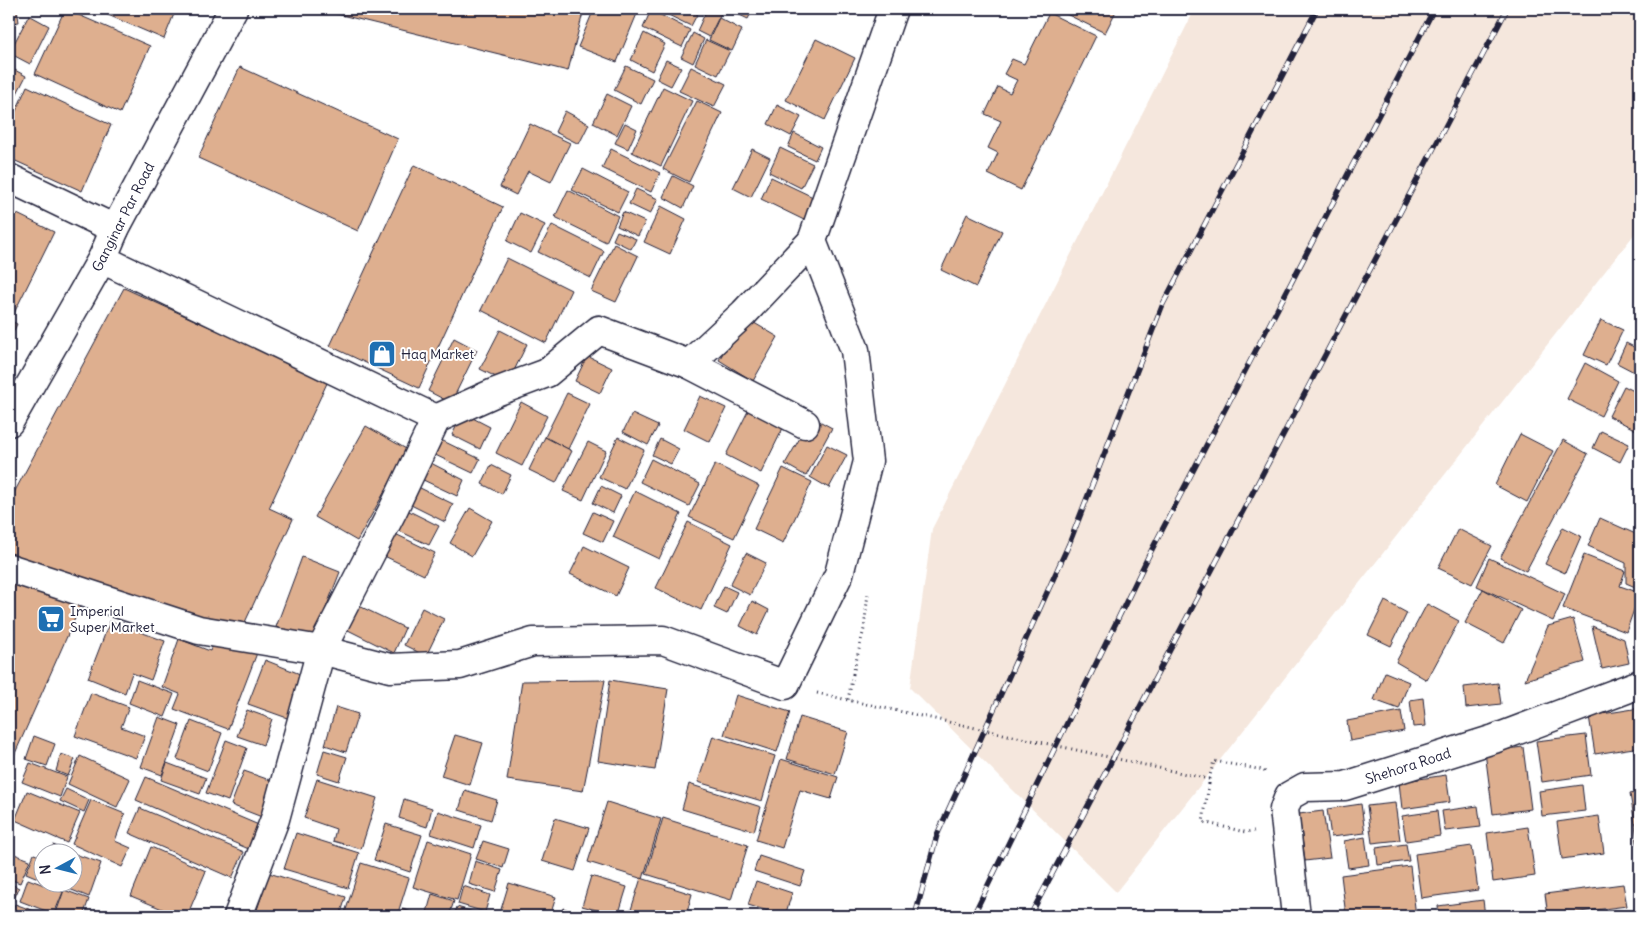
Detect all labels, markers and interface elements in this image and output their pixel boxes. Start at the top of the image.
street label: Ganginar Par Road [88,159,158,275]
shop icon: Haq Market [367,339,397,369]
place label: Haq Market [401,345,475,363]
place label: Imperial Super Market [70,602,155,636]
supermarket icon: Imperial Super Market [36,604,66,634]
street label: Shehora Road [1363,744,1453,788]
north arrow [32,842,82,892]
text: N [36,864,55,875]

